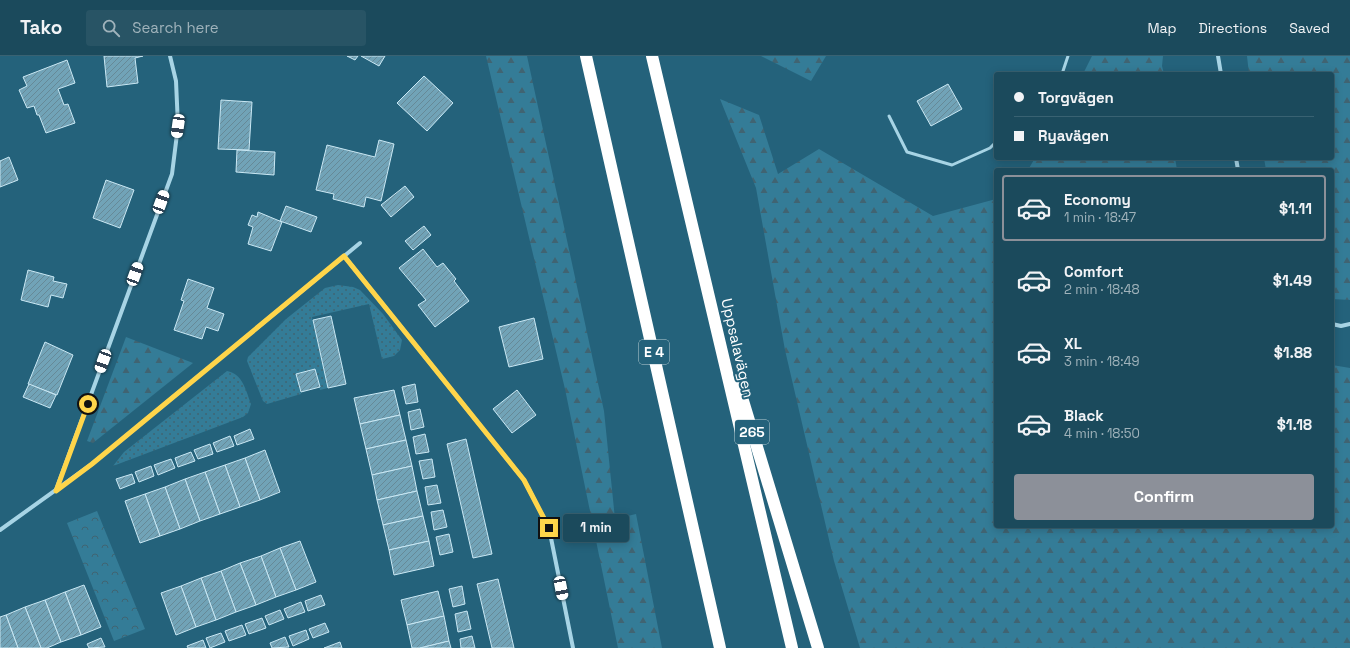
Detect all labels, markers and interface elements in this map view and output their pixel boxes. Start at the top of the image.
search box [86,10,366,46]
text: Tako [20,15,62,40]
icon: search [100,17,122,39]
text: Search here [132,18,219,37]
text: Map [1147,19,1177,37]
text: Directions [1199,19,1267,37]
text: Saved [1289,19,1330,37]
text: Torgvägen [1038,88,1114,107]
car [170,113,186,139]
text: Ryavägen [1038,126,1109,145]
car [151,189,171,215]
icon: car [1016,190,1052,226]
text: Economy [1064,190,1131,209]
text: $1.11 [1279,199,1312,218]
text: 1 min · 18:47 [1064,209,1136,226]
car [125,261,145,287]
icon: car [1016,262,1052,298]
text: Comfort [1064,262,1124,281]
text: $1.49 [1273,271,1312,290]
text: 2 min · 18:48 [1064,281,1140,298]
street label: Uppsalavägen [717,296,759,400]
icon: car [1016,334,1052,370]
text: XL [1064,334,1082,353]
road number: E 4 [639,340,669,364]
text: $1.88 [1274,343,1312,362]
car [93,348,113,374]
text: 3 min · 18:49 [1064,353,1140,370]
route start [79,395,97,413]
icon: car [1016,406,1052,442]
text: Black [1064,406,1104,425]
text: $1.18 [1277,415,1312,434]
road number: 265 [735,420,769,444]
text: 4 min · 18:50 [1064,425,1140,442]
button: Confirm [1014,474,1314,520]
callout: 1 min [563,514,629,542]
route end [540,519,558,537]
text: 1 min [580,519,612,536]
car [553,575,569,601]

